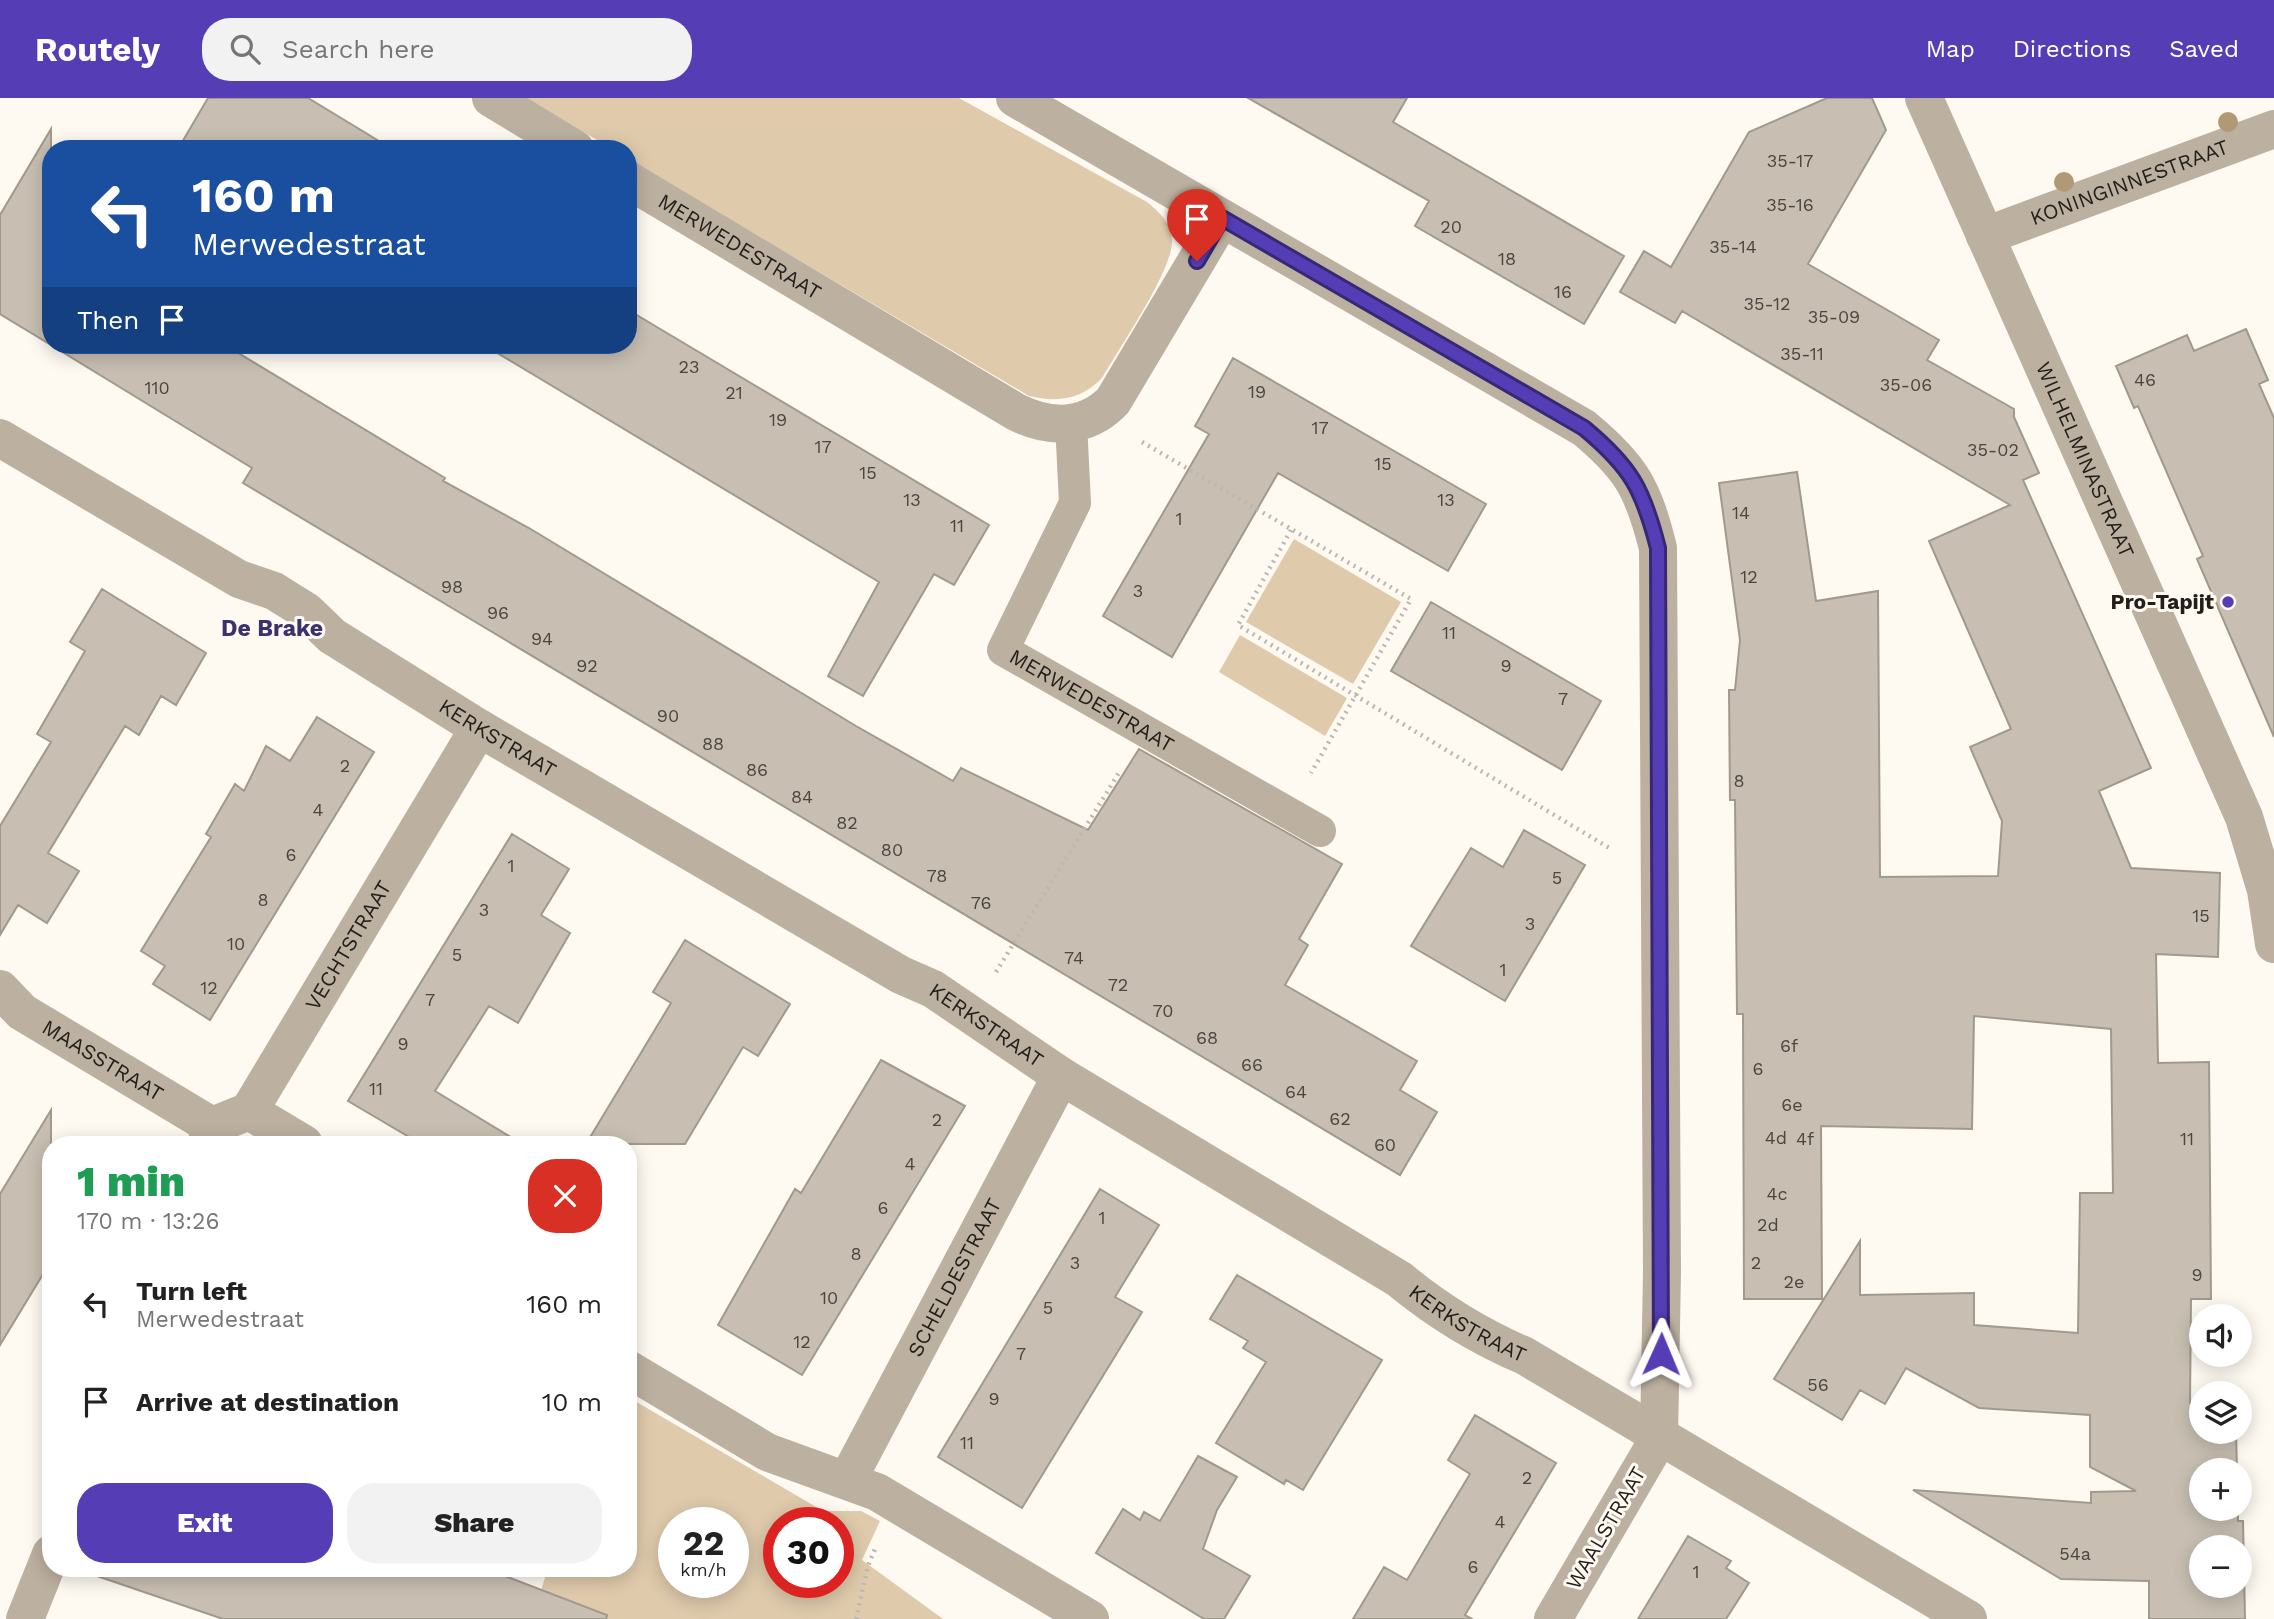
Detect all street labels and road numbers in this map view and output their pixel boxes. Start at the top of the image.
street label: KONINGINNESTRAAT [2027,134,2232,230]
street label: MERWEDESTRAAT [654,188,826,305]
street label: WILHELMINASTRAAT [2031,358,2140,562]
street label: MERWEDESTRAAT [1005,643,1179,757]
street label: KERKSTRAAT [434,693,561,783]
street label: VECHTSTRAAT [300,876,397,1014]
street label: KERKSTRAAT [925,977,1049,1073]
street label: MAASSTRAAT [38,1014,168,1106]
street label: SCHELDESTRAAT [902,1193,1006,1361]
street label: KERKSTRAAT [1404,1279,1531,1367]
street label: WAALSTRAAT [1560,1462,1651,1594]

